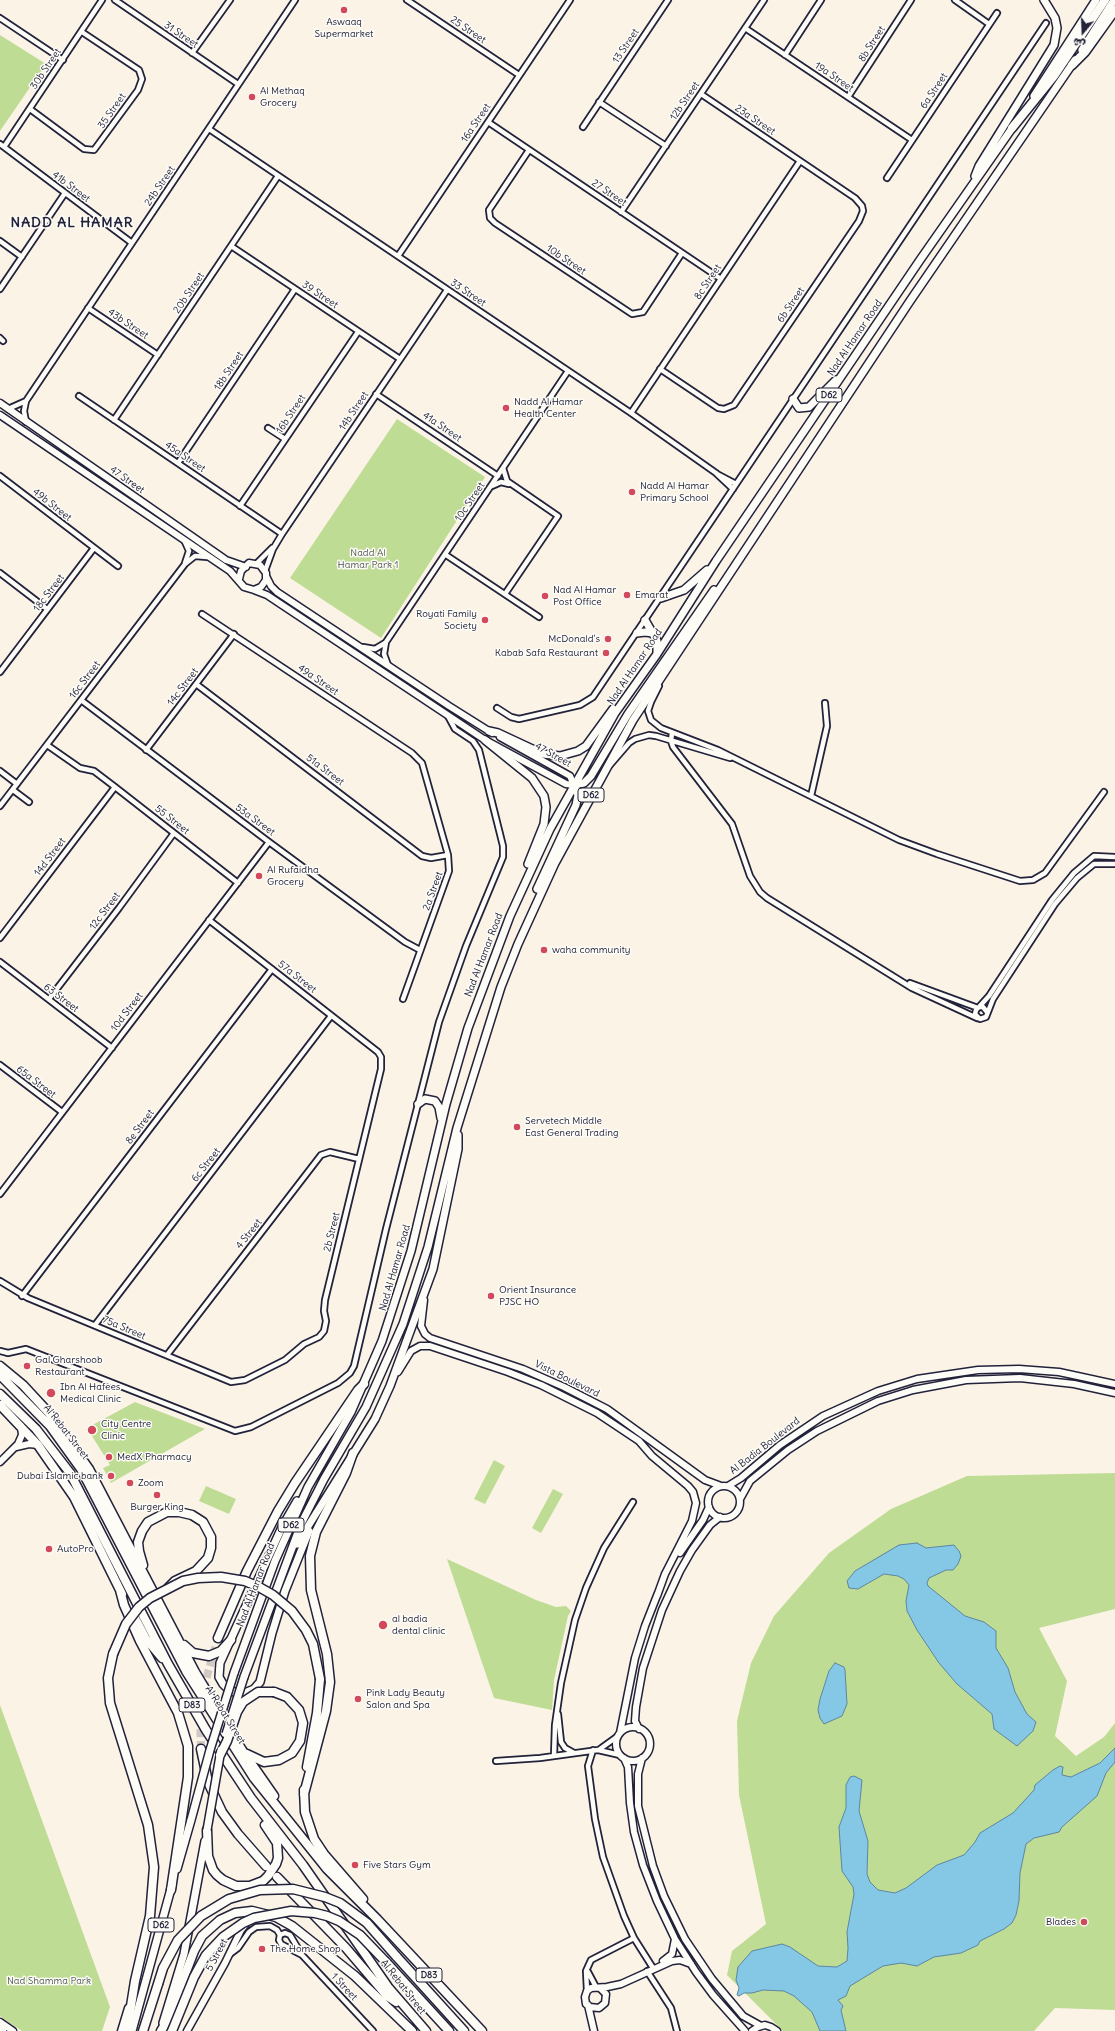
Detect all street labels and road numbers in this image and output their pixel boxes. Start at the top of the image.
street label: 25 Street [448,14,488,46]
street label: 31 Street [162,19,200,51]
street label: 8b Street [856,24,888,64]
street label: 13 Street [610,27,642,65]
street label: 30b Street [28,46,64,92]
street label: 19a Street [812,60,856,94]
street label: 6a Street [918,71,950,111]
street label: 12b Street [668,79,702,123]
street label: 35 Street [95,91,129,131]
street label: 16a Street [459,101,493,145]
street label: 23a Street [733,102,777,138]
street label: 24b Street [142,164,178,208]
street label: 41b Street [50,169,92,205]
street label: 27 Street [589,177,629,209]
street label: 10b Street [544,242,588,278]
street label: 8c Street [692,262,724,302]
street label: 20b Street [171,270,207,316]
street label: 33 Street [448,277,488,309]
street label: 39 Street [300,279,340,311]
street label: 6b Street [775,285,807,325]
street label: Nad Al Hamar Road [825,298,885,378]
street label: 43b Street [106,306,150,342]
street label: 18b Street [212,349,246,393]
road number: D62 [816,388,842,402]
street label: 14b Street [337,389,371,433]
street label: 16b Street [274,392,308,436]
street label: 41a Street [420,410,464,444]
street label: 45a Street [162,439,208,475]
street label: 47 Street [107,464,147,496]
street label: 10c Street [453,480,487,524]
street label: 49b Street [30,486,74,524]
street label: 18c Street [31,572,67,614]
street label: Nad Al Hamar Road [605,627,665,707]
street label: 16c Street [67,659,103,701]
street label: 49a Street [295,662,341,698]
street label: 14c Street [165,666,201,708]
street label: 47 Street [533,740,573,770]
street label: 51a Street [304,752,346,788]
road number: D62 [578,788,604,802]
street label: 53a Street [233,802,277,838]
street label: 55 Street [152,803,192,837]
street label: 14d Street [32,836,68,878]
street label: 2a Street [420,870,446,912]
street label: 12c Street [87,890,123,932]
street label: Nad Al Hamar Road [462,911,506,999]
street label: 57a Street [275,958,319,996]
street label: 63 Street [41,981,81,1015]
street label: 10d Street [109,990,145,1034]
street label: 65a Street [14,1063,58,1101]
street label: 8e Street [123,1107,157,1147]
street label: 6c Street [189,1146,223,1184]
street label: 2b Street [321,1211,343,1253]
street label: 4 Street [234,1217,264,1251]
street label: Nad Al Hamar Road [377,1224,413,1312]
street label: 75a Street [101,1314,147,1342]
street label: Vista Boulevard [533,1358,601,1400]
street label: Al Rebat Street [41,1402,91,1462]
street label: Al Badia Boulevard [728,1415,802,1477]
road number: D62 [278,1518,304,1532]
street label: Nad Al Hamar Road [234,1541,278,1629]
street label: Al Rebat Street [202,1684,248,1746]
road number: D83 [179,1698,205,1712]
road number: D62 [148,1918,174,1932]
street label: 5 Street [204,1937,230,1973]
street label: Al Rebat Street [378,1957,428,2017]
road number: D83 [416,1968,442,1982]
street label: 1 Street [328,1971,360,2003]

